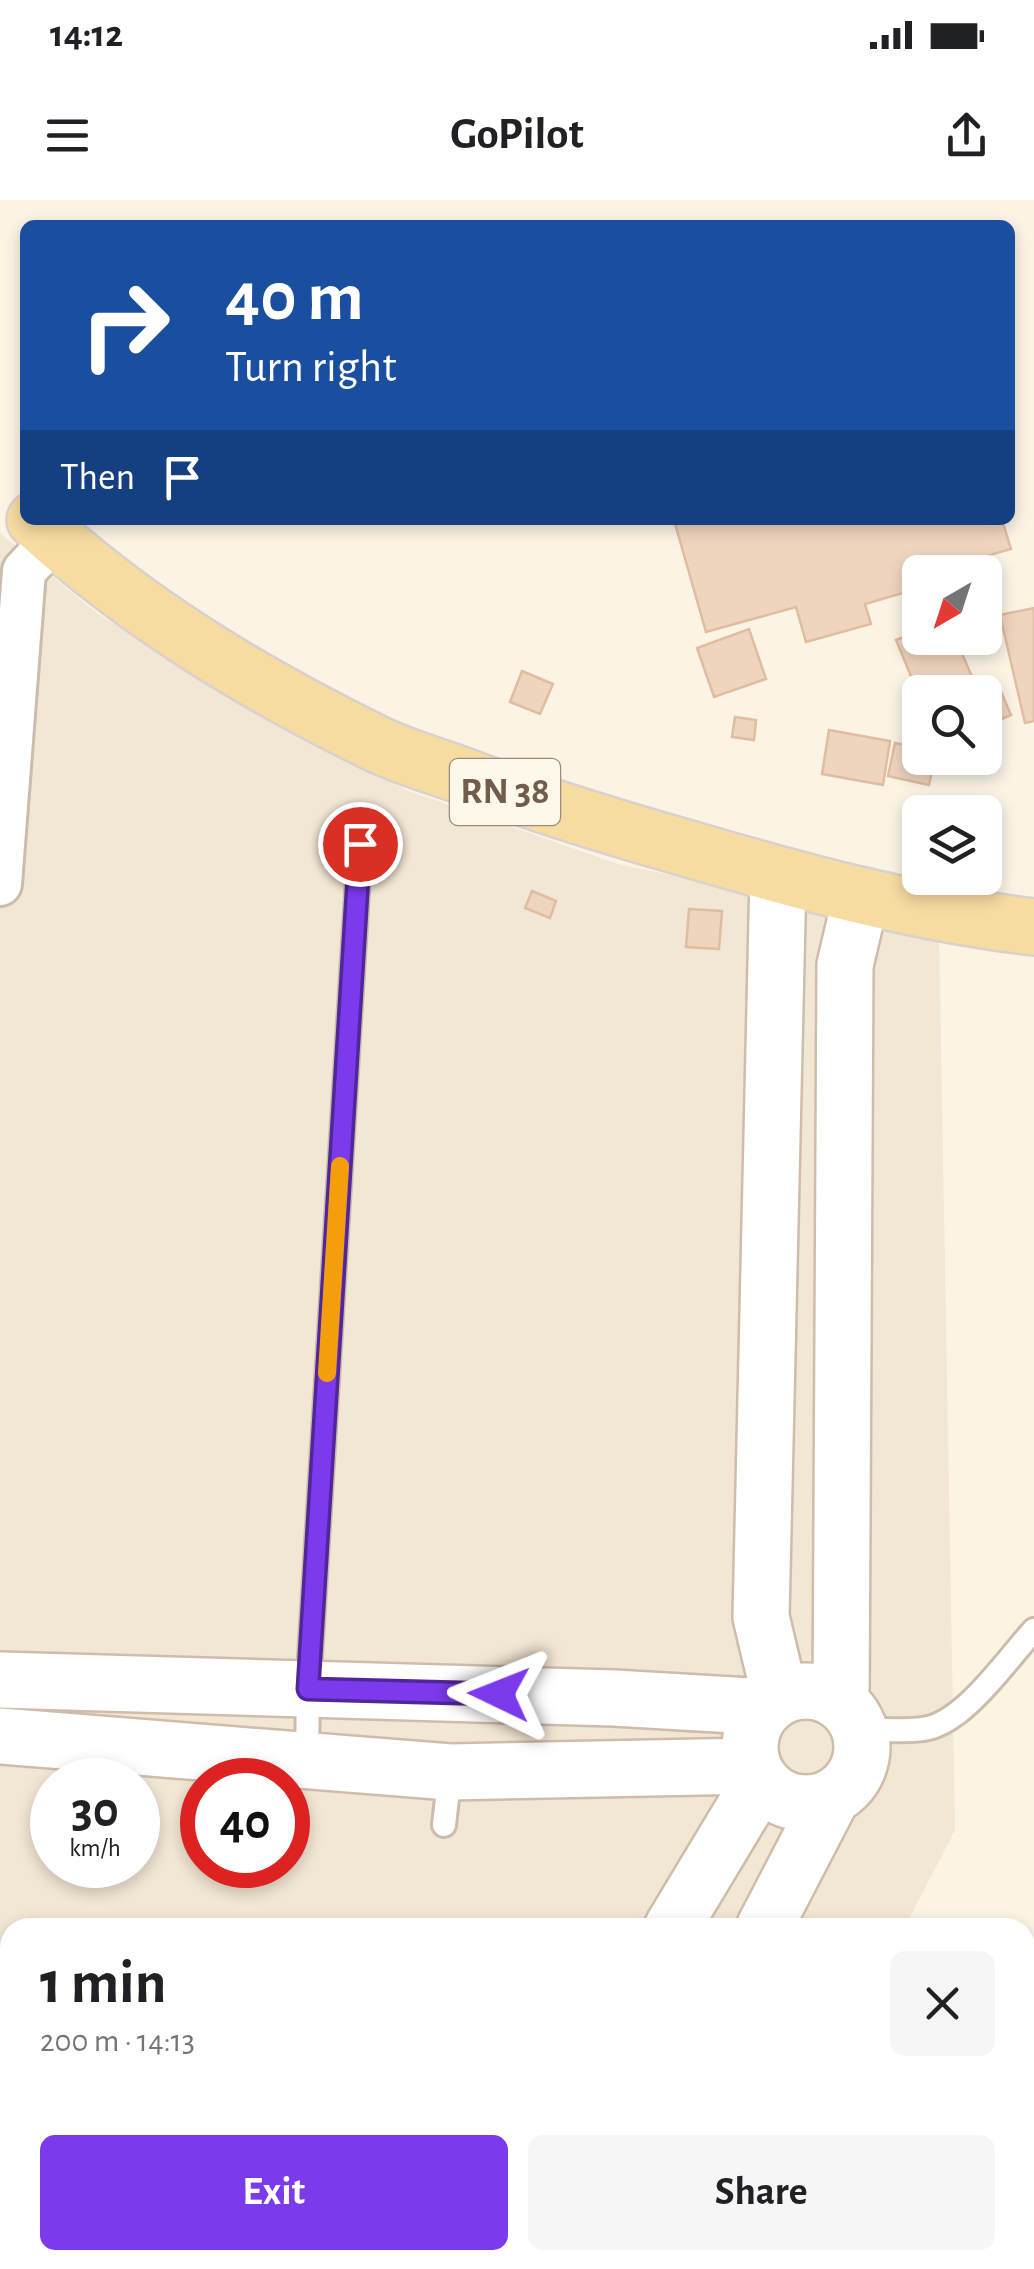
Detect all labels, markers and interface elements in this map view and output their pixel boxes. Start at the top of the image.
text: 14:12 [50,16,123,54]
icon: menu [40,108,95,163]
icon: share [939,108,994,163]
text: GoPilot [450,112,584,157]
icon: right [60,260,190,390]
text: 40 m [225,263,364,333]
text: Turn right [225,345,397,390]
icon: arrive [155,450,210,505]
text: Then [60,459,135,497]
north arrow [902,555,1002,655]
map controls [902,555,1002,895]
button: search [902,675,1002,775]
road number: RN 38 [450,759,560,825]
button: layers [902,795,1002,895]
pin [318,802,403,887]
icon: arrive [333,817,388,872]
position arrow [447,1642,551,1746]
speed limit sign: 40 [180,1758,310,1888]
text: 30 [71,1786,119,1836]
text: km/h [69,1836,121,1861]
button: close [890,1951,995,2056]
text: 1 min [40,1954,166,2014]
text: 200 m · 14:13 [40,2025,195,2057]
button: Exit [40,2135,508,2250]
button: Share [528,2135,995,2250]

